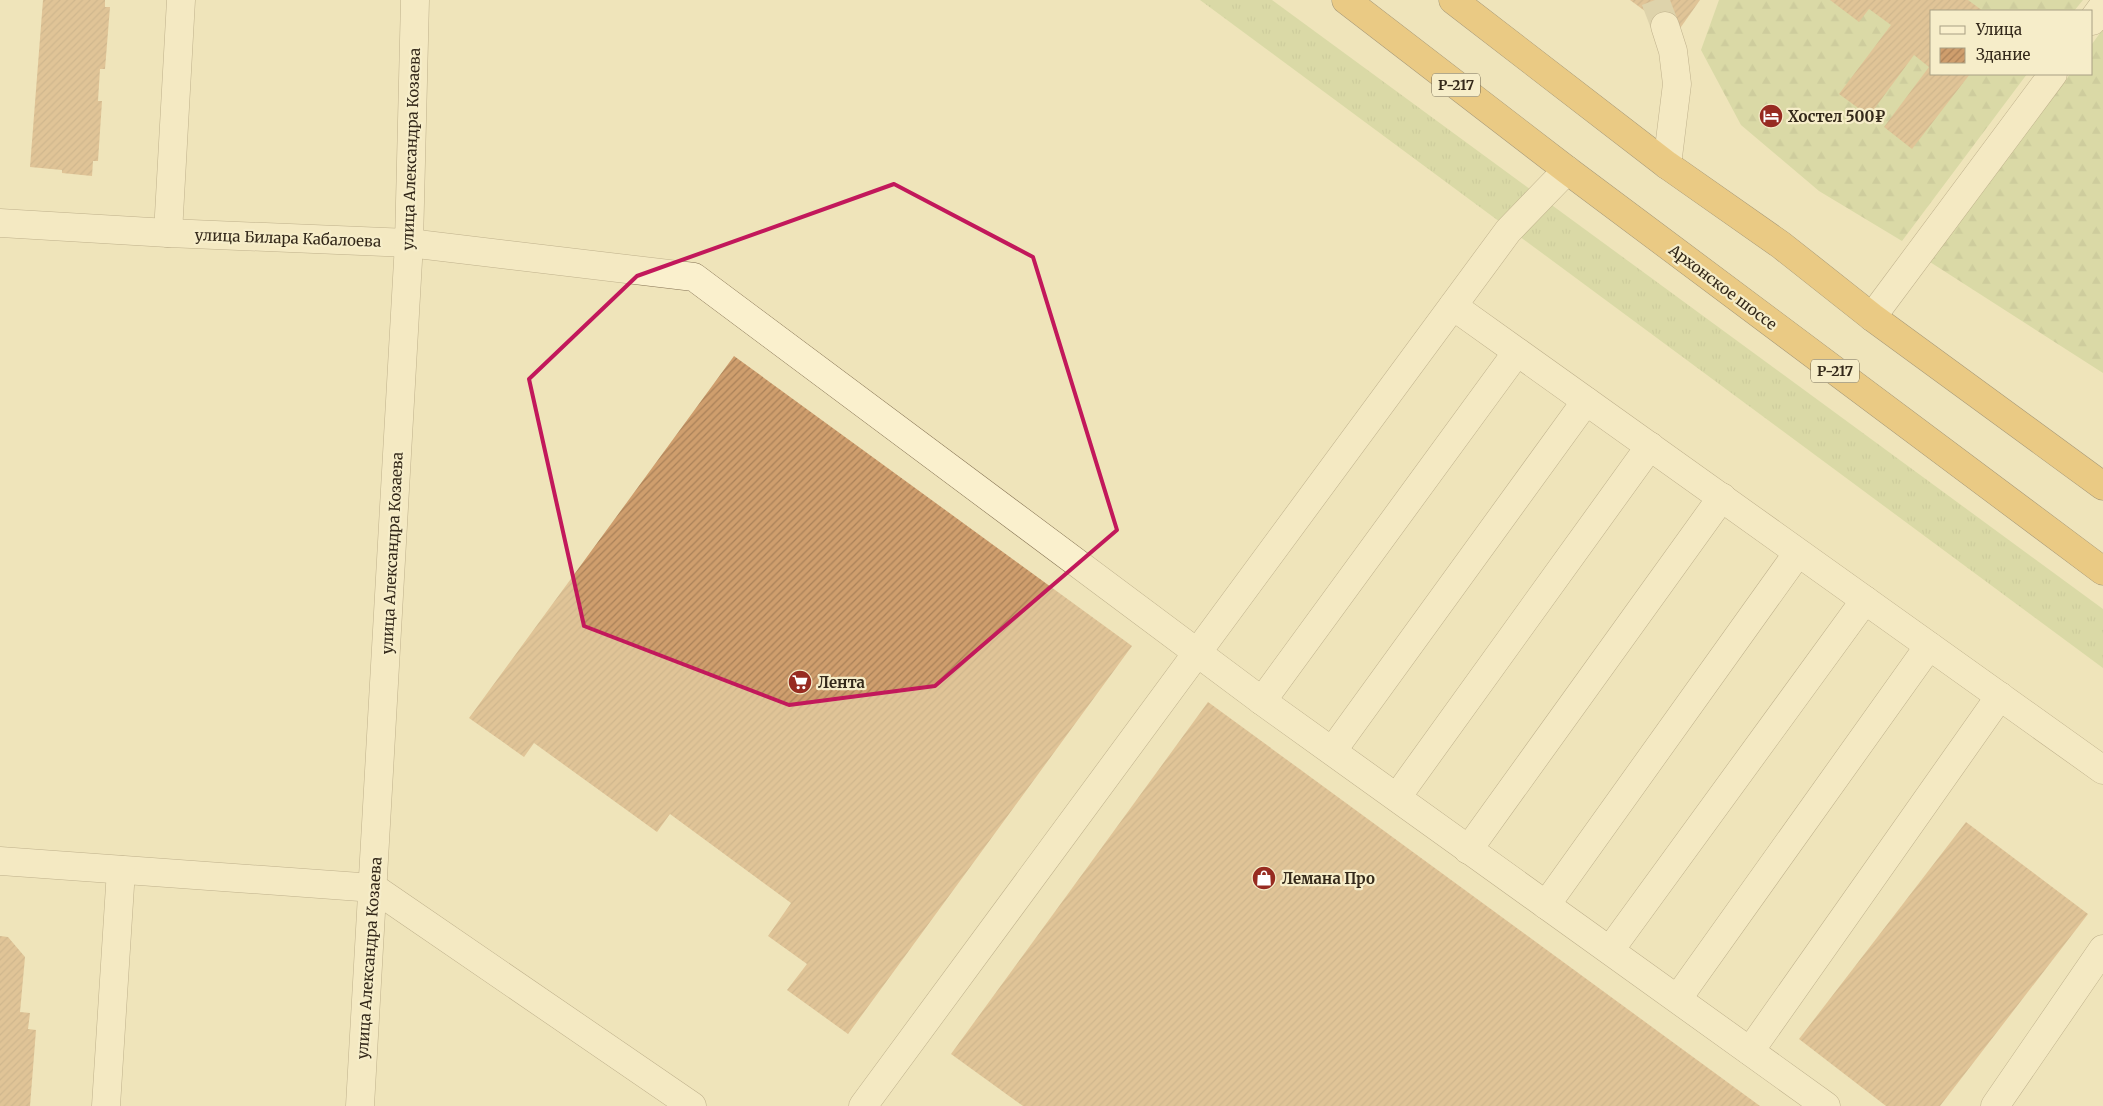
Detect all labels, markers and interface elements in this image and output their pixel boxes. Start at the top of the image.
legend [1930,10,2093,75]
text: Улица [1975,20,2022,39]
text: Здание [1976,45,2030,64]
street label: улица Александра Козаева [398,47,424,251]
road number: Р-217 [1432,74,1480,96]
hotel icon: Хостел 500₽ [1758,103,1784,129]
place label: Хостел 500₽ [1788,107,1885,126]
street label: улица Билара Кабалоева [194,225,382,251]
street label: Архонское шоссе [1664,240,1781,334]
road number: Р-217 [1811,360,1859,382]
street label: улица Александра Козаева [377,451,407,655]
supermarket icon: Лента [787,669,813,695]
place label: Лента [818,673,865,692]
street label: улица Александра Козаева [352,856,386,1060]
shop icon: Лемана Про [1251,865,1277,891]
place label: Лемана Про [1282,869,1375,888]

